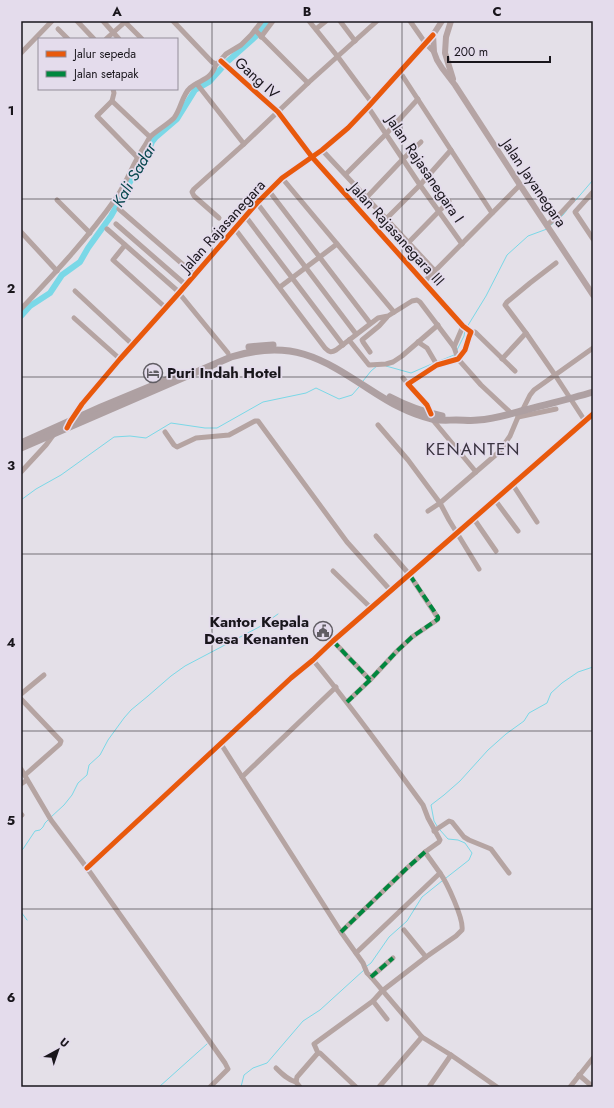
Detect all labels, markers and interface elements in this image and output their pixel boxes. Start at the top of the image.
text: A [111,2,122,21]
text: B [303,2,312,21]
text: C [492,2,502,21]
legend [38,38,178,90]
scale bar [448,38,550,64]
text: 200 m [454,43,488,61]
text: Jalur sepeda [72,45,136,63]
street label: Gang IV [230,52,284,104]
text: Jalan setapak [72,65,139,83]
text: 1 [8,101,14,120]
street label: Jalan Rajasanegara I [380,109,469,227]
street label: Jalan Jayanegara [495,133,572,231]
water label: Kali Sadar [106,137,162,211]
street label: Jalan Rajasanegara [174,175,270,278]
street label: Jalan Rajasanegara III [343,176,450,291]
text: 2 [7,279,15,298]
hotel icon: Puri Indah Hotel [142,362,164,384]
place label: Puri Indah Hotel [167,362,281,384]
district label: KENANTEN [426,437,520,461]
text: 3 [7,456,15,475]
place label: Kantor Kepala Desa Kenanten [204,611,309,650]
public building icon: Kantor Kepala Desa Kenanten [312,620,334,642]
text: 4 [6,633,16,652]
text: 5 [7,811,15,830]
text: 6 [7,988,16,1007]
north arrow [38,1030,78,1070]
text: U [56,1034,73,1051]

